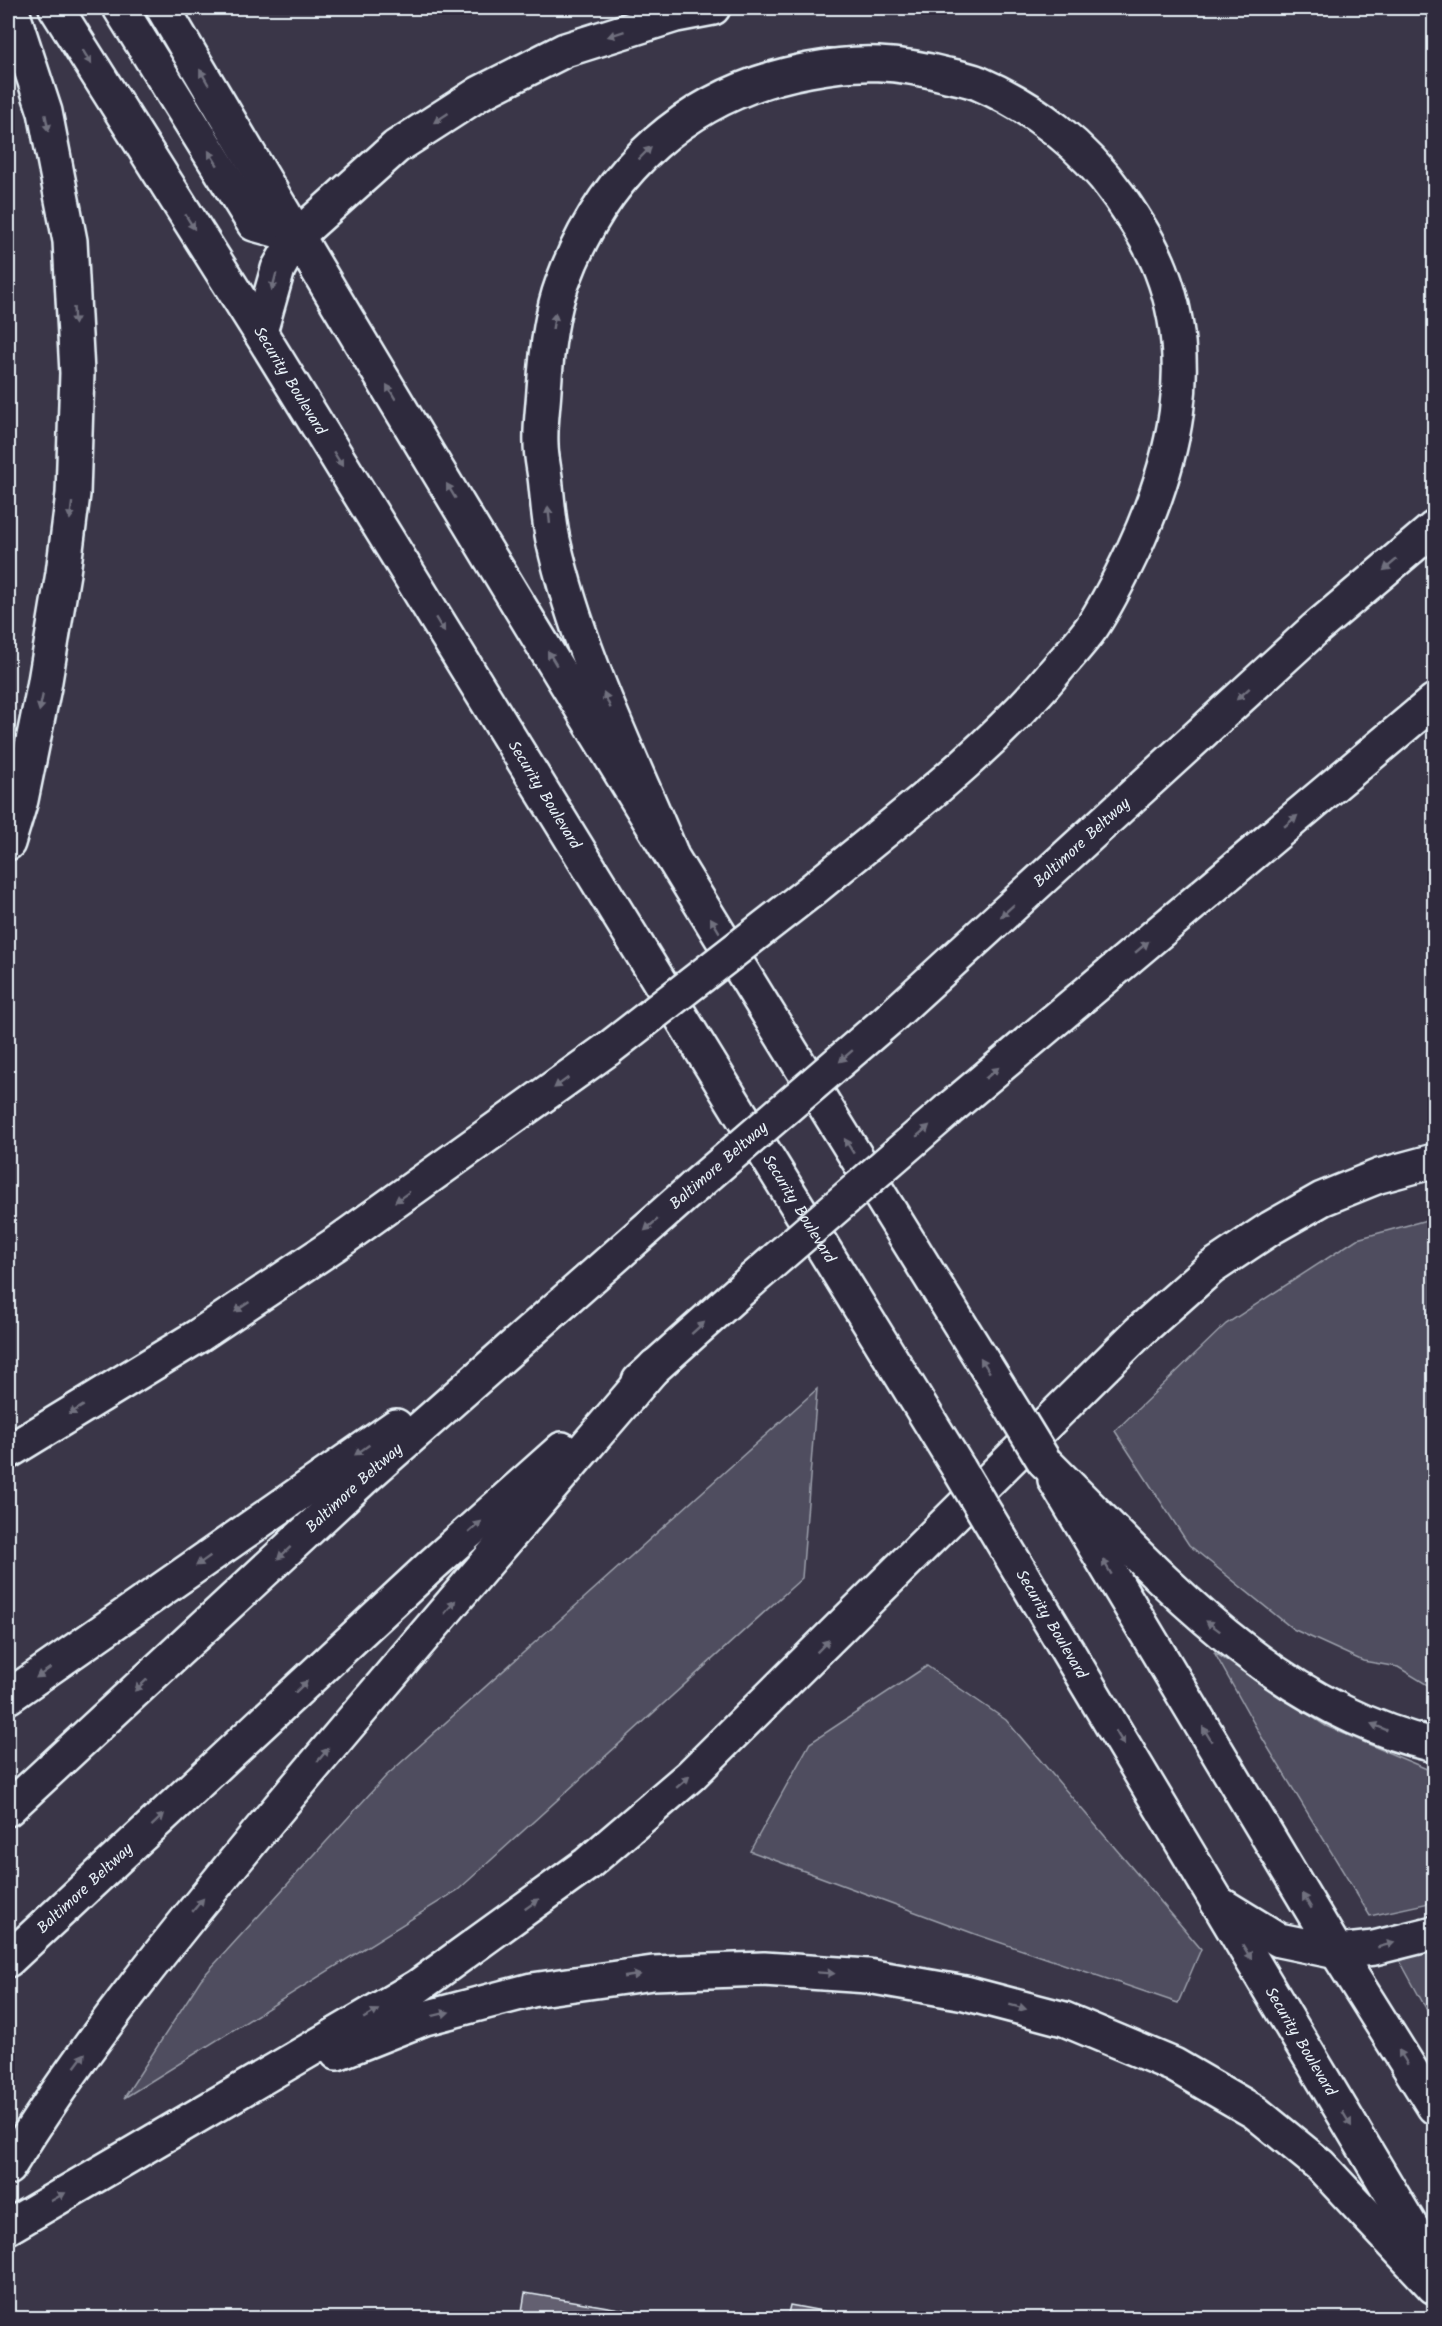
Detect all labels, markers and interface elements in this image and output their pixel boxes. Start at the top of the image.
one-way arrow [607,30,625,39]
one-way arrow [81,49,92,65]
one-way arrow [199,68,209,85]
one-way arrow [433,112,449,123]
one-way arrow [43,114,52,133]
one-way arrow [637,146,651,160]
one-way arrow [208,150,219,166]
one-way arrow [184,214,195,231]
one-way arrow [269,273,278,291]
one-way arrow [70,307,79,326]
one-way arrow [550,312,559,331]
street label: Security Boulevard [247,321,333,441]
one-way arrow [386,384,397,400]
one-way arrow [333,451,344,467]
one-way arrow [446,483,457,499]
one-way arrow [66,501,75,520]
one-way arrow [545,505,554,524]
one-way arrow [1382,559,1398,572]
one-way arrow [435,617,446,633]
one-way arrow [547,650,558,666]
one-way arrow [1236,687,1251,701]
one-way arrow [602,691,612,709]
one-way arrow [35,694,45,713]
street label: Security Boulevard [501,735,588,855]
street label: Baltimore Beltway [1028,791,1136,894]
one-way arrow [1283,815,1299,828]
one-way arrow [999,904,1014,918]
one-way arrow [709,917,720,933]
one-way arrow [1134,941,1149,954]
one-way arrow [839,1049,854,1062]
one-way arrow [984,1066,1000,1079]
one-way arrow [553,1077,568,1089]
street label: Baltimore Beltway [664,1116,774,1216]
one-way arrow [915,1125,930,1138]
one-way arrow [843,1138,854,1154]
street label: Security Boulevard [756,1149,843,1269]
one-way arrow [395,1191,411,1203]
one-way arrow [643,1218,658,1232]
one-way arrow [234,1301,250,1313]
one-way arrow [690,1322,705,1335]
one-way arrow [979,1357,990,1373]
one-way arrow [68,1405,84,1416]
street label: Baltimore Beltway [300,1437,409,1539]
one-way arrow [355,1444,371,1456]
one-way arrow [467,1521,482,1534]
one-way arrow [276,1546,291,1560]
one-way arrow [195,1555,210,1567]
one-way arrow [1101,1559,1112,1575]
street label: Security Boulevard [1009,1565,1095,1685]
one-way arrow [443,1599,456,1615]
one-way arrow [1206,1620,1222,1632]
one-way arrow [816,1639,831,1653]
one-way arrow [35,1667,51,1679]
one-way arrow [134,1678,148,1692]
one-way arrow [293,1680,308,1694]
one-way arrow [1370,1722,1388,1731]
one-way arrow [1201,1726,1212,1742]
one-way arrow [1114,1730,1125,1746]
one-way arrow [316,1748,329,1763]
one-way arrow [675,1775,691,1788]
one-way arrow [150,1814,165,1827]
street label: Baltimore Beltway [31,1837,139,1940]
one-way arrow [1301,1893,1312,1909]
one-way arrow [192,1897,205,1913]
one-way arrow [523,1898,539,1910]
one-way arrow [1377,1940,1395,1950]
one-way arrow [1242,1944,1252,1961]
one-way arrow [817,1969,836,1978]
one-way arrow [622,1971,641,1980]
street label: Security Boulevard [1258,1982,1344,2102]
one-way arrow [1009,2003,1027,2012]
one-way arrow [431,2008,450,2018]
one-way arrow [363,2009,379,2020]
one-way arrow [1398,2049,1409,2066]
one-way arrow [74,2053,86,2068]
one-way arrow [1342,2111,1352,2128]
one-way arrow [50,2192,66,2203]

